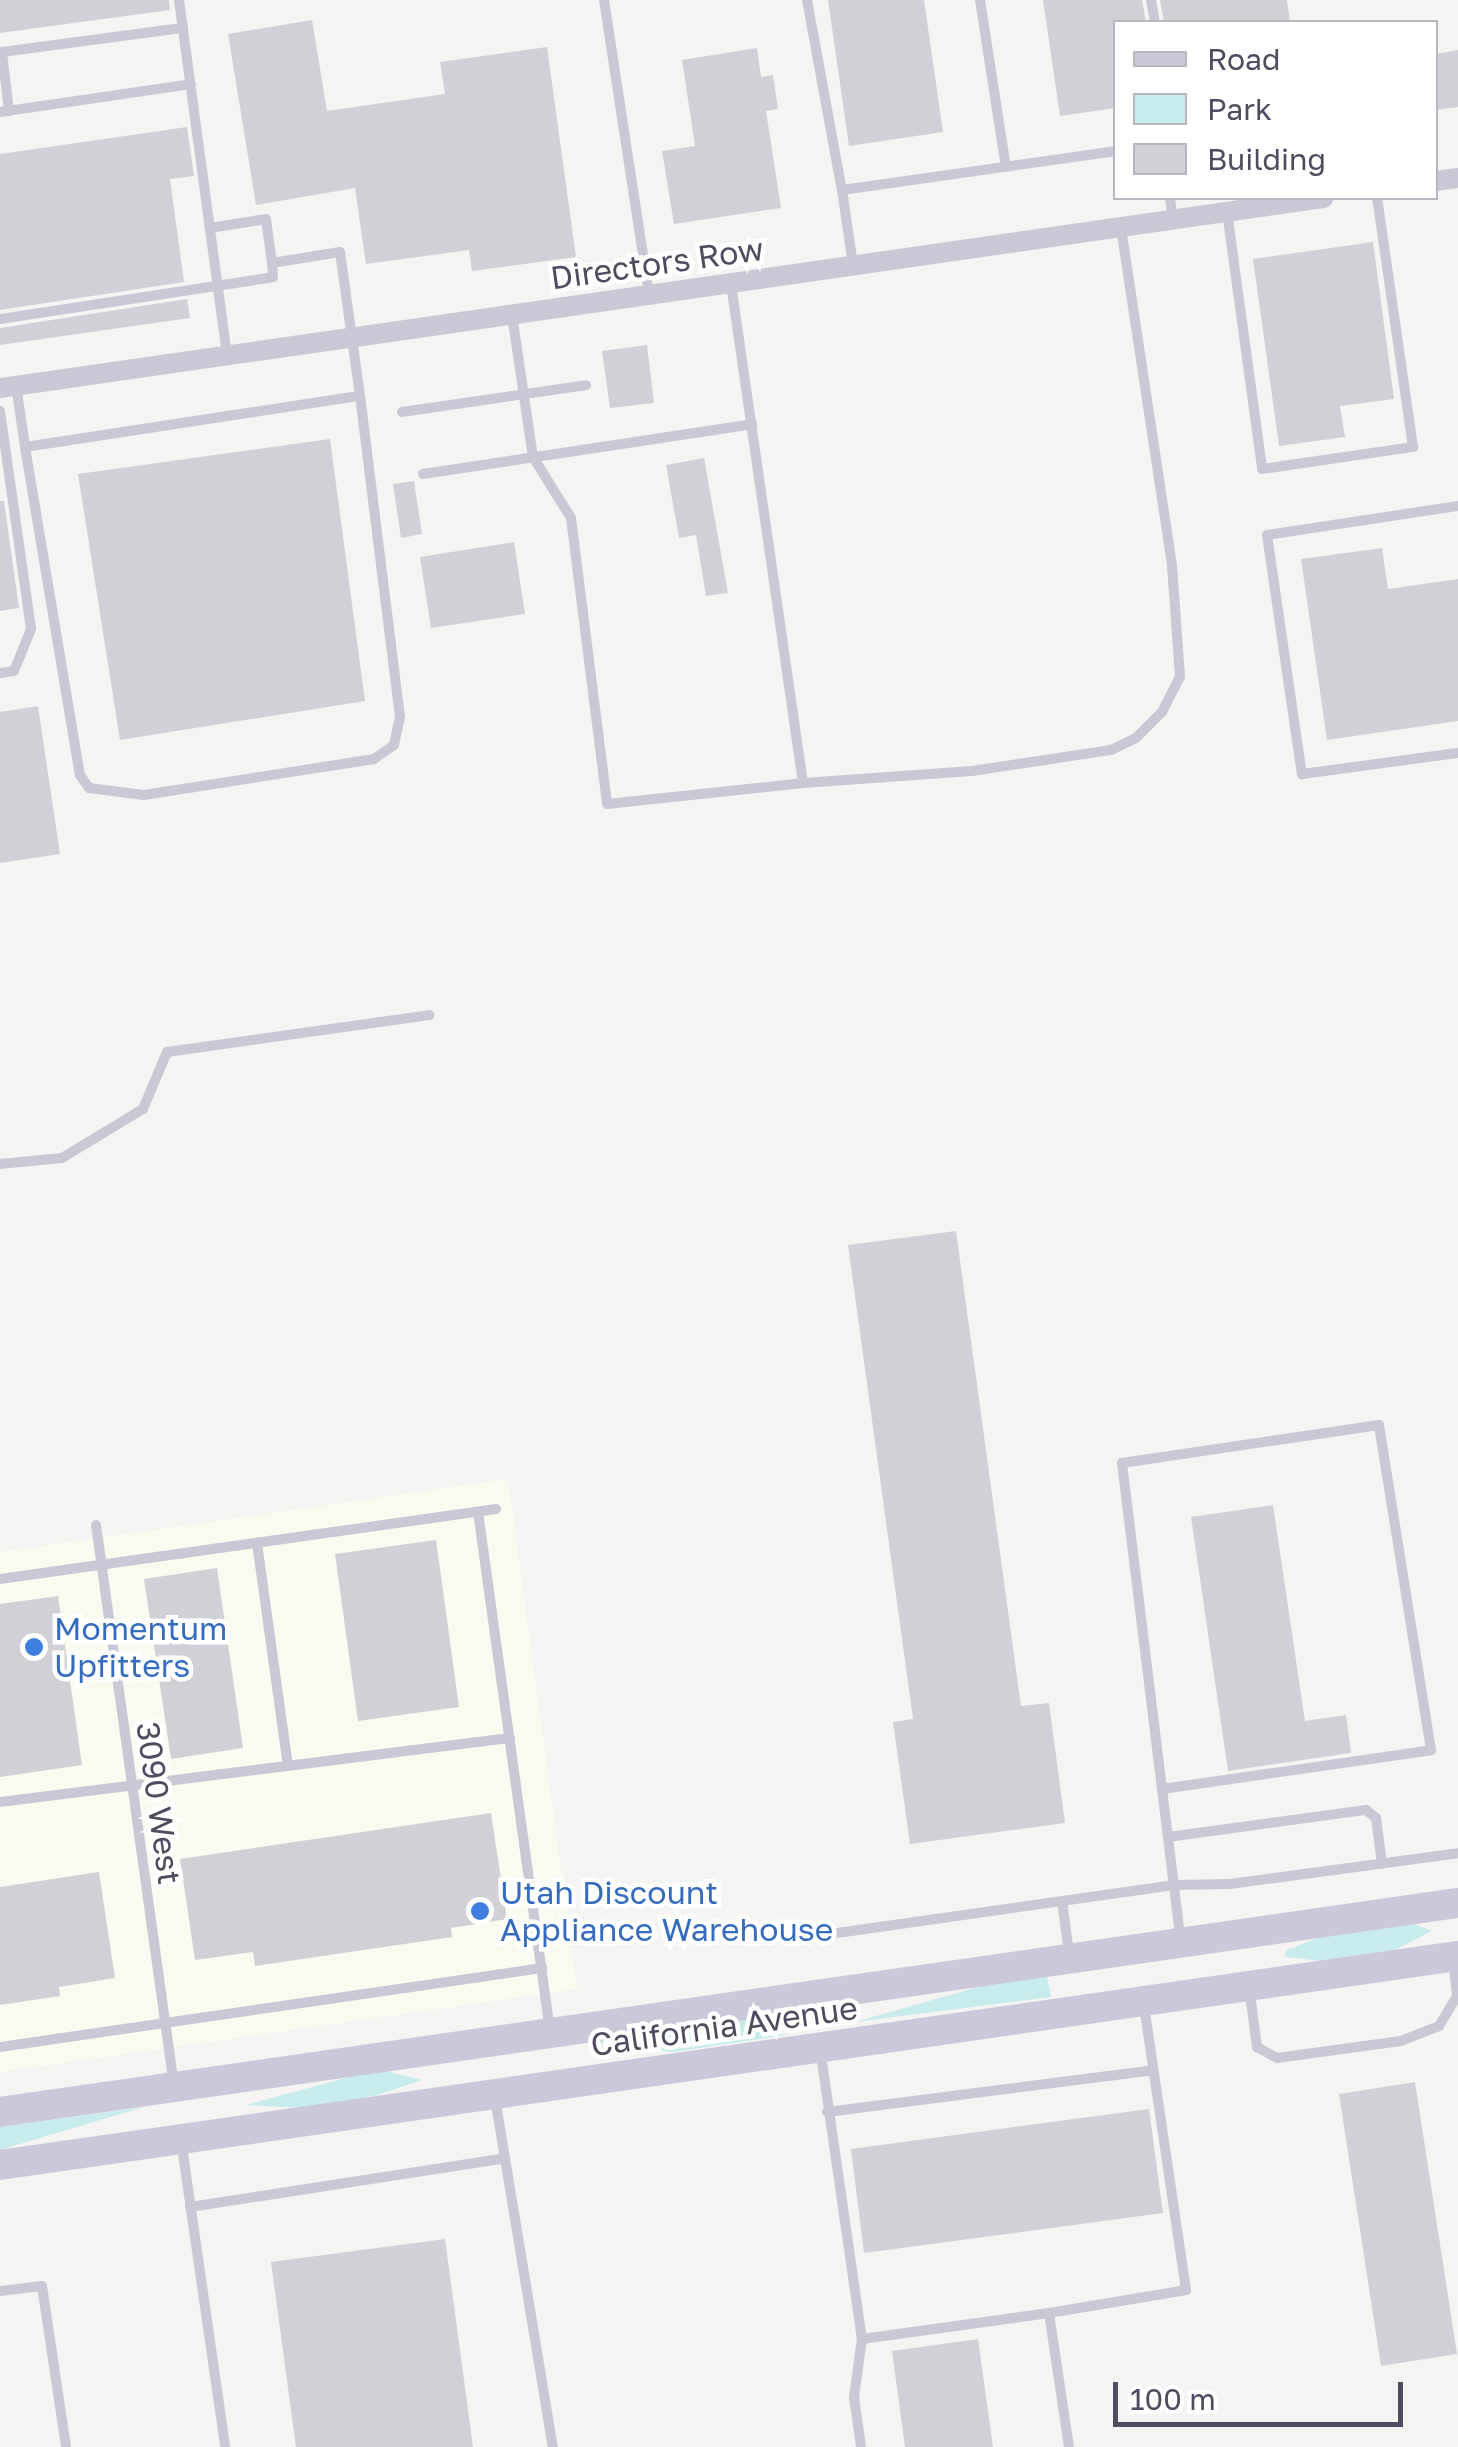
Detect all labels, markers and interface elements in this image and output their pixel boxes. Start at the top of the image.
legend [1113,20,1438,200]
text: Road [1207,41,1281,77]
text: Park [1207,91,1272,127]
text: Building [1207,141,1326,177]
street label: Directors Row [548,229,766,297]
place label: Momentum Upfitters [54,1610,227,1685]
marker: Momentum Upfitters [23,1636,45,1658]
street label: 3090 West [129,1719,189,1887]
place label: Utah Discount Appliance Warehouse [500,1874,833,1949]
marker: Utah Discount Appliance Warehouse [469,1900,491,1922]
street label: California Avenue [588,1988,860,2064]
scale bar [1118,2362,1408,2424]
text: 100 m [1130,2381,1216,2417]

